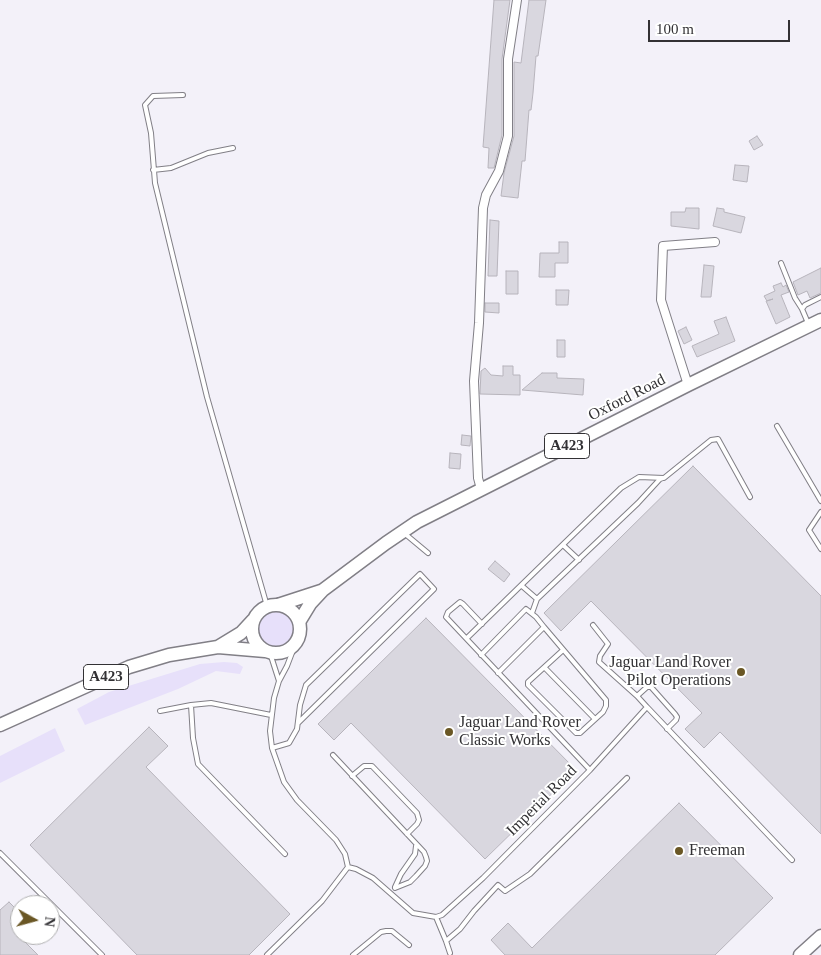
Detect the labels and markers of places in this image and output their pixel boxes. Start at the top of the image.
place label: Jaguar Land Rover Pilot Operations [609,653,731,691]
marker: Jaguar Land Rover Pilot Operations [735,666,747,678]
place label: Jaguar Land Rover Classic Works [459,713,581,751]
marker: Jaguar Land Rover Classic Works [443,726,455,738]
place label: Freeman [689,841,745,861]
marker: Freeman [673,845,685,857]

